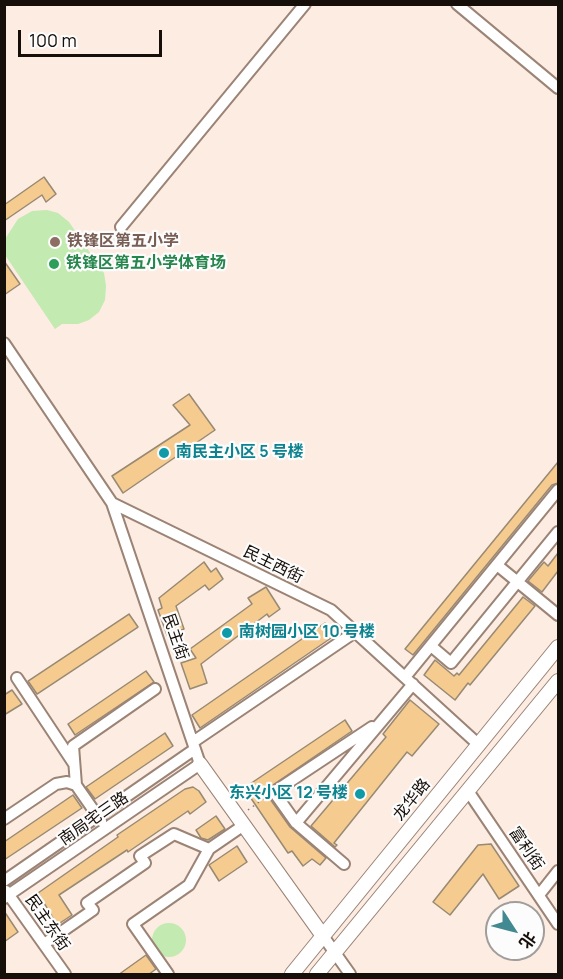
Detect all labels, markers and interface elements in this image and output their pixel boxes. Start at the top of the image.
scale bar [21,18,165,56]
text: 100 m [29,28,77,52]
place label: 铁锋区第五小学 [67,232,179,252]
marker: 铁锋区第五小学 [48,235,62,249]
place label: 铁锋区第五小学体育场 [66,254,226,274]
marker: 铁锋区第五小学体育场 [47,257,61,271]
place label: 南民主小区 5 号楼 [176,443,304,463]
marker: 南民主小区 5 号楼 [157,446,171,460]
street label: 民主西街 [240,542,306,588]
street label: 民主街 [158,611,192,663]
place label: 南树园小区 10 号楼 [239,623,375,643]
marker: 南树园小区 10 号楼 [220,626,234,640]
street label: 龙华路 [389,775,435,825]
place label: 东兴小区 12 号楼 [229,784,348,804]
marker: 东兴小区 12 号楼 [353,787,367,801]
street label: 南局宅三路 [56,788,132,850]
street label: 富利街 [505,824,547,874]
street label: 民主东街 [21,891,73,955]
north arrow [485,901,545,961]
text: 北 [514,927,542,953]

